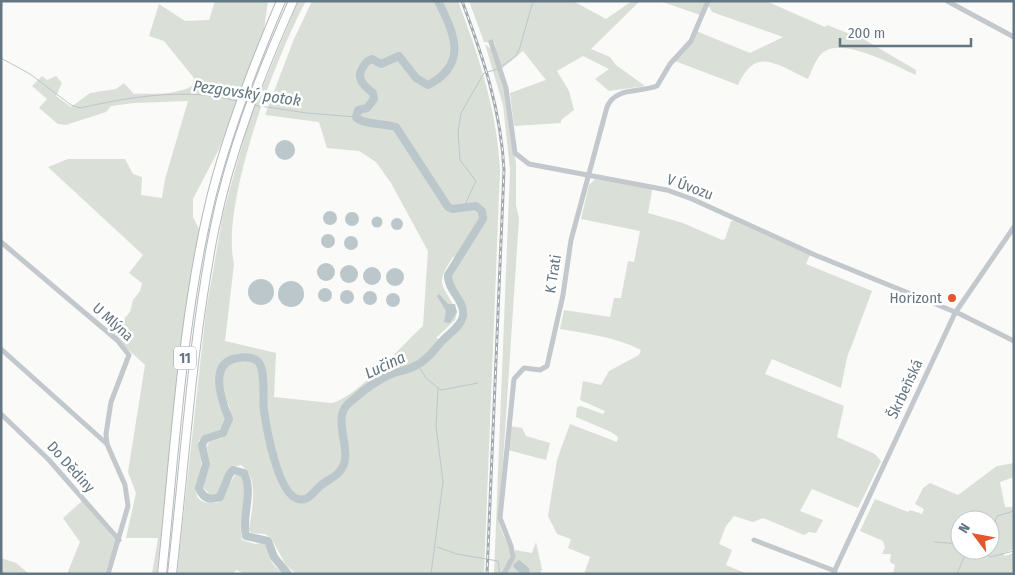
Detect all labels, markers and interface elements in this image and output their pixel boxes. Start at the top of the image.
scale bar [840,15,971,47]
text: 200 m [848,24,885,42]
water label: Pezgovský potok [192,76,302,110]
street label: V Úvozu [664,170,716,204]
street label: K Trati [541,253,565,295]
place label: Horizont [889,289,942,307]
marker: Horizont [946,292,958,304]
street label: U Mlýna [89,299,137,345]
road number: 11 [174,346,196,369]
water label: Lučina [362,347,408,383]
street label: Škrbeňská [883,356,927,422]
street label: Do Dědiny [43,438,99,496]
north arrow [950,510,1000,560]
text: N [955,520,974,536]

